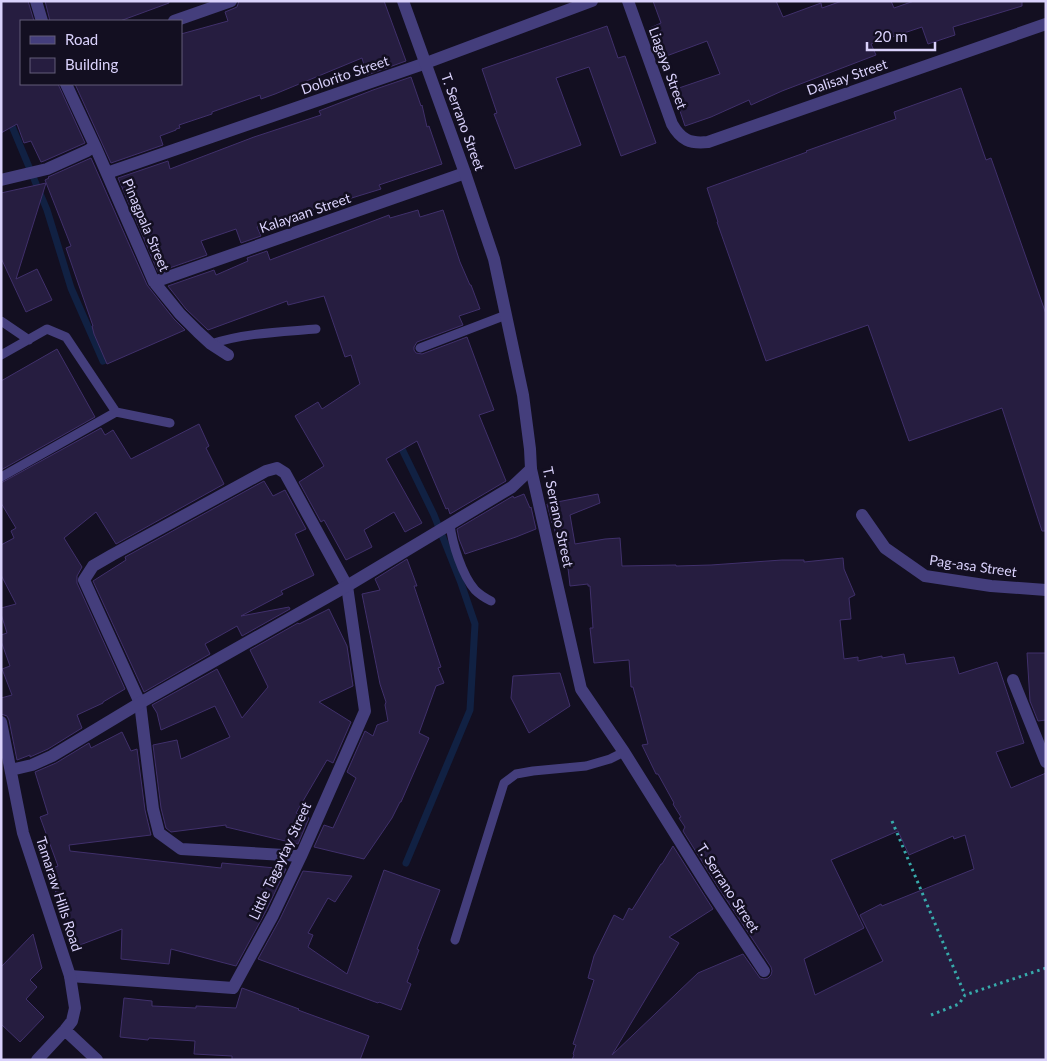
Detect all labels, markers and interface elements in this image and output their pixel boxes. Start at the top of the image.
legend [20,20,182,85]
scale bar [867,20,934,52]
street label: Liagaya Street [646,24,691,111]
text: 20 m [874,27,908,45]
text: Road [65,30,98,48]
street label: Dolorito Street [299,52,391,97]
text: Building [65,55,118,73]
street label: Dalisay Street [804,55,889,98]
street label: T. Serrano Street [438,71,489,173]
street label: Pinagpala Street [119,176,174,274]
street label: Kalayaan Street [257,189,353,236]
street label: T. Serrano Street [540,465,577,569]
street label: Pag-asa Street [928,551,1018,580]
street label: Little Tagaytay Street [245,799,314,922]
street label: Tamaraw Hills Road [33,834,86,953]
street label: T. Serrano Street [693,840,763,935]

